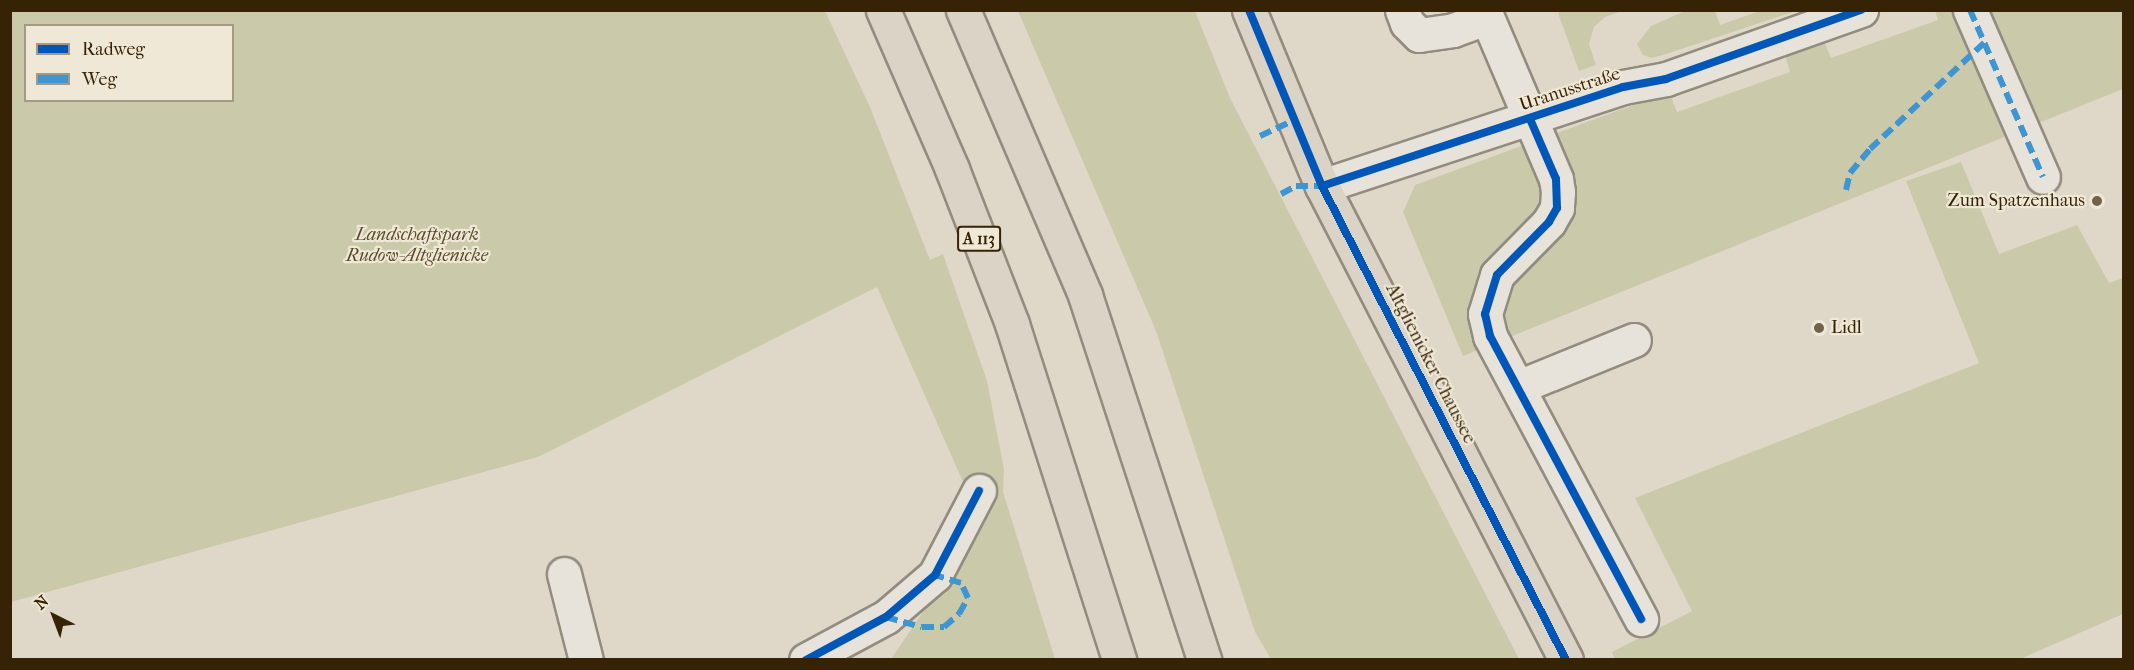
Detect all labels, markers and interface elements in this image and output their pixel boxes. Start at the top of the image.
legend [24,24,234,102]
text: Radweg [82,39,145,60]
street label: Uranusstraße [1517,64,1623,116]
text: Weg [82,69,117,90]
place label: Zum Spatzenhaus [1948,190,2085,212]
marker: Zum Spatzenhaus [2090,194,2104,208]
park label: Landschaftspark Rudow-Altglienicke [346,225,488,268]
road number: A 113 [956,226,1002,252]
street label: Altglienicker Chaussee [1380,281,1480,447]
place label: Lidl [1831,317,1862,339]
marker: Lidl [1812,321,1826,335]
north arrow [24,586,84,646]
text: N [31,591,52,613]

